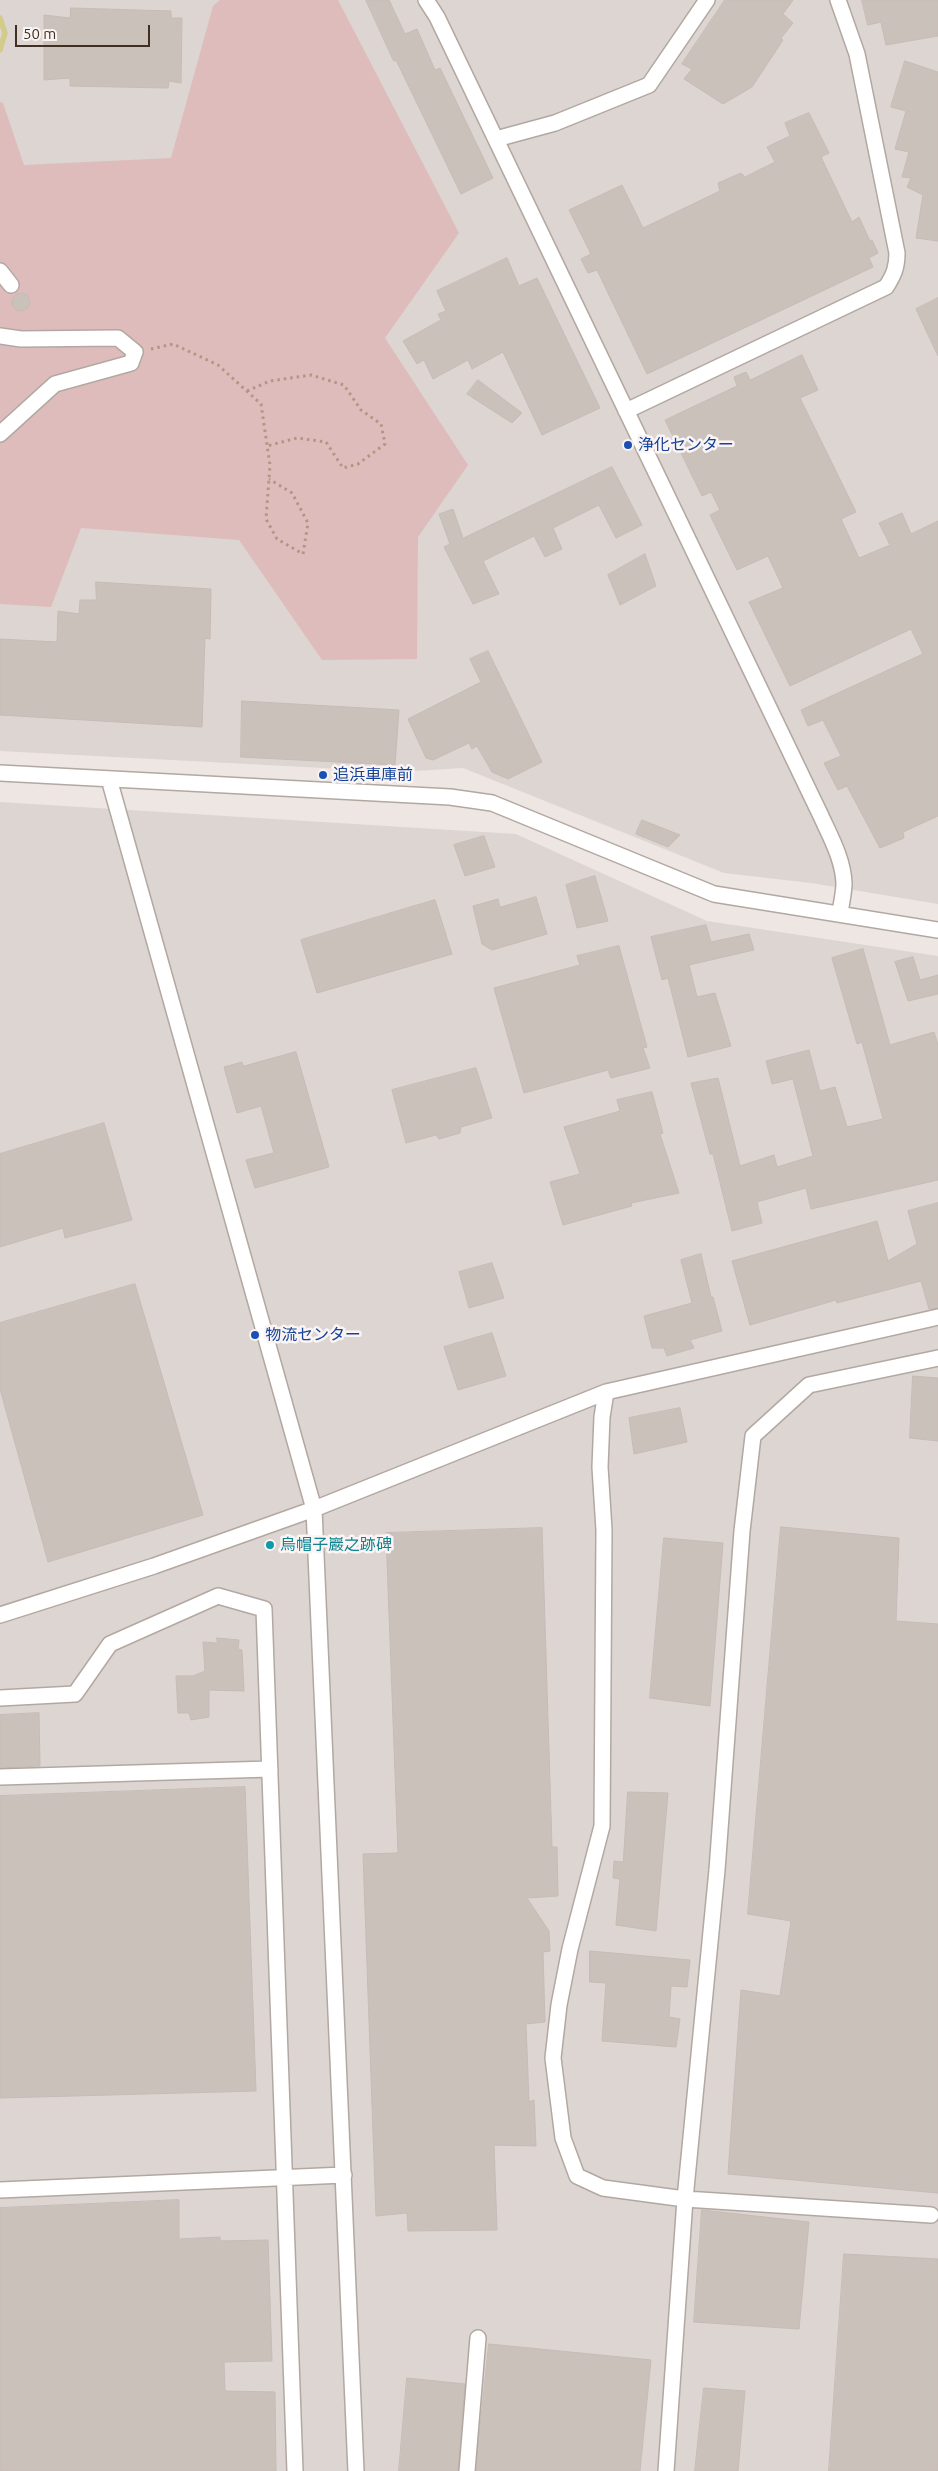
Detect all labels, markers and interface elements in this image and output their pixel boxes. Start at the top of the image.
scale bar [18,15,152,47]
text: 50 m [23,25,56,42]
place label: 浄化センター [638,435,734,455]
marker: 浄化センター [622,439,634,451]
place label: 追浜車庫前 [333,765,413,785]
marker: 追浜車庫前 [317,769,329,781]
place label: 物流センター [265,1325,361,1345]
marker: 物流センター [249,1329,261,1341]
place label: 烏帽子巖之跡碑 [280,1535,392,1555]
marker: 烏帽子巖之跡碑 [264,1539,276,1551]

